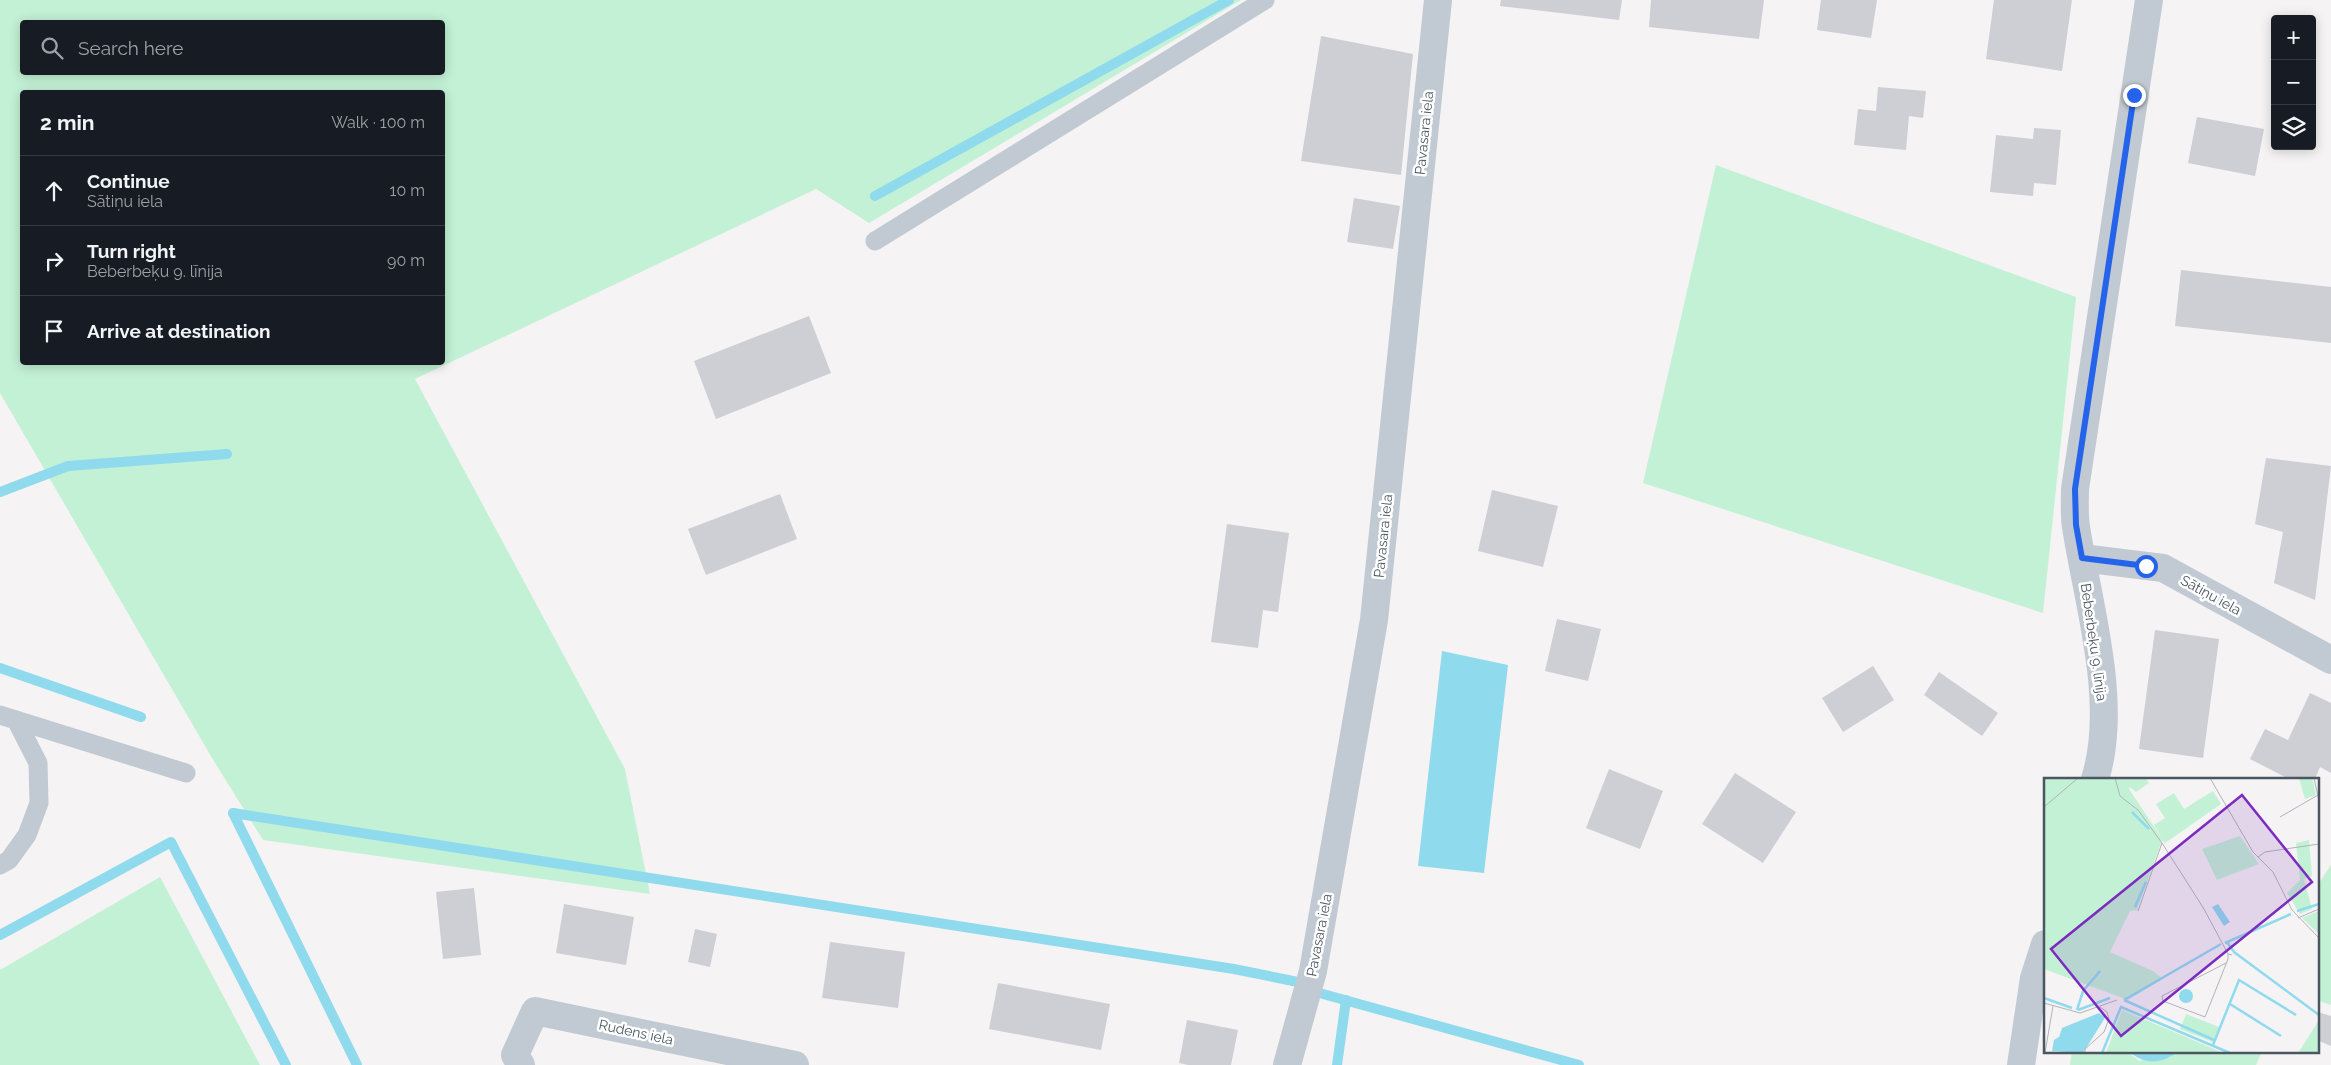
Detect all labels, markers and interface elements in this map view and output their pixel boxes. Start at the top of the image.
map controls [2271,15,2316,150]
button: + [2271,15,2316,60]
search box [20,20,445,75]
icon: search [38,34,66,62]
text: Search here [78,37,184,59]
button: − [2271,60,2316,105]
route end [2123,84,2146,107]
street label: Pavasara iela [1412,90,1436,176]
button: layers [2271,105,2316,150]
text: 2 min [40,110,94,135]
text: Walk · 100 m [331,113,425,132]
text: Continue [87,170,170,192]
icon: ahead [40,177,68,205]
text: 10 m [390,181,425,200]
text: Sātiņu iela [87,192,163,211]
text: Turn right [87,240,176,262]
icon: right [40,247,68,275]
text: 90 m [387,251,425,270]
text: Beberbeķu 9. līnija [87,262,223,281]
icon: arrive [40,317,68,345]
text: Arrive at destination [87,320,271,342]
street label: Pavasara iela [1371,493,1395,579]
route start [2135,555,2158,578]
street label: Sātiņu iela [2178,572,2244,618]
street label: Beberbeķu 9. līnija [2078,582,2110,702]
inset map [2044,778,2318,1052]
street label: Pavasara iela [1303,892,1335,978]
street label: Rudens iela [597,1016,675,1048]

